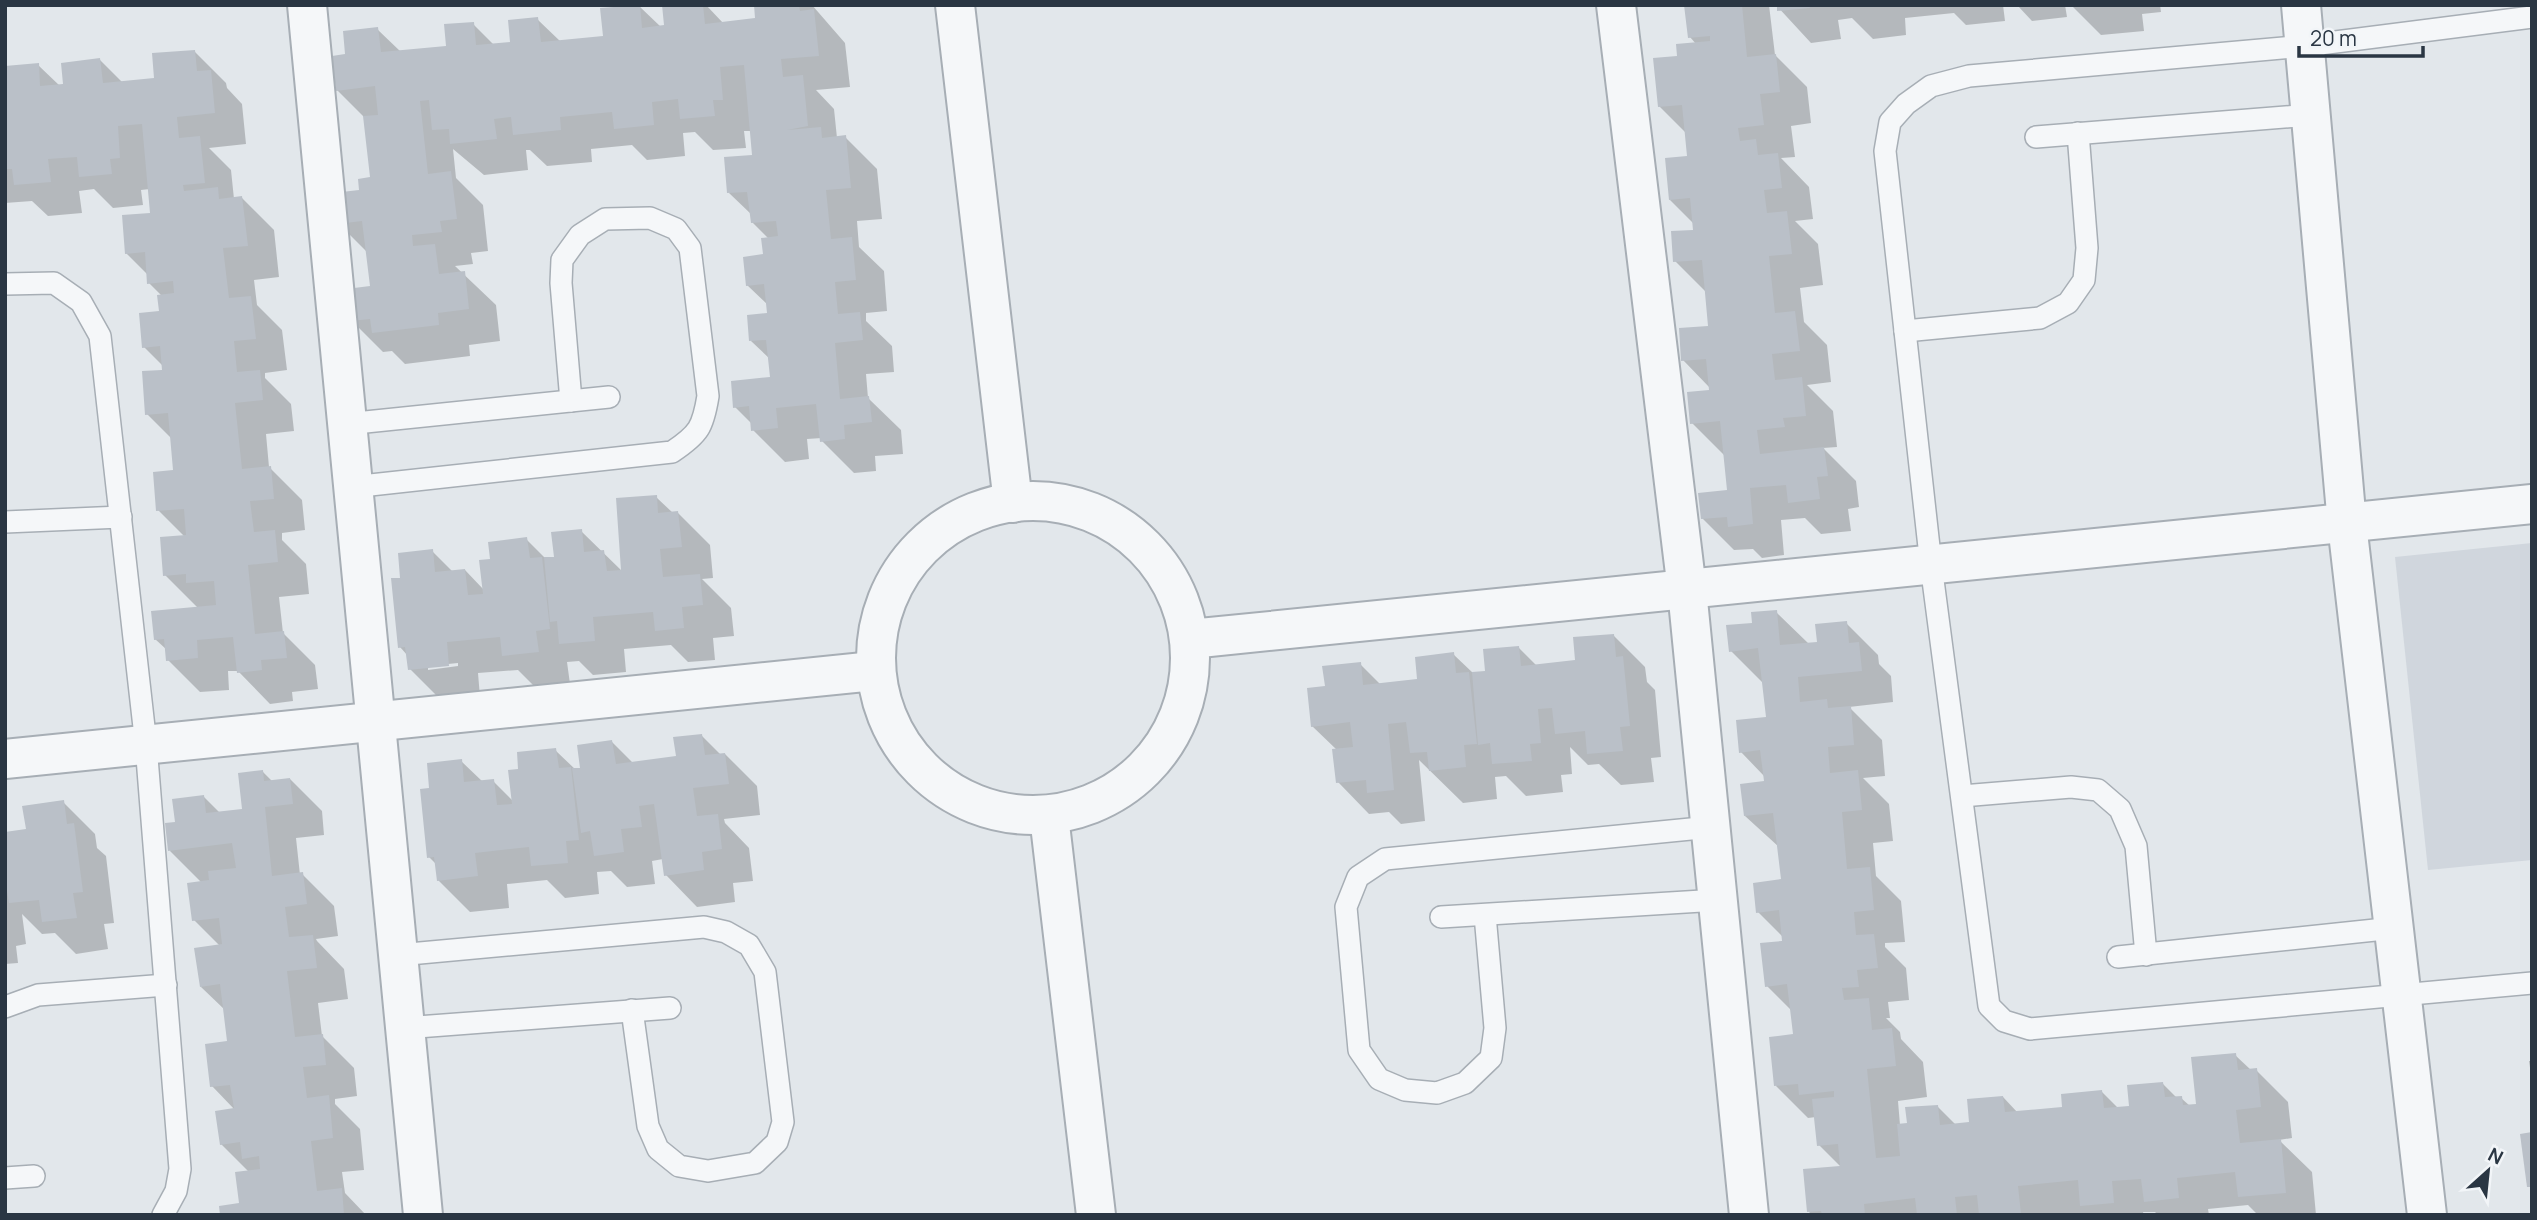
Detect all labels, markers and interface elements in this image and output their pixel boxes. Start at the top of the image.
scale bar [2299,14,2423,58]
text: 20 m [2310,24,2357,52]
north arrow [2453,1136,2523,1206]
text: N [2484,1141,2508,1171]

